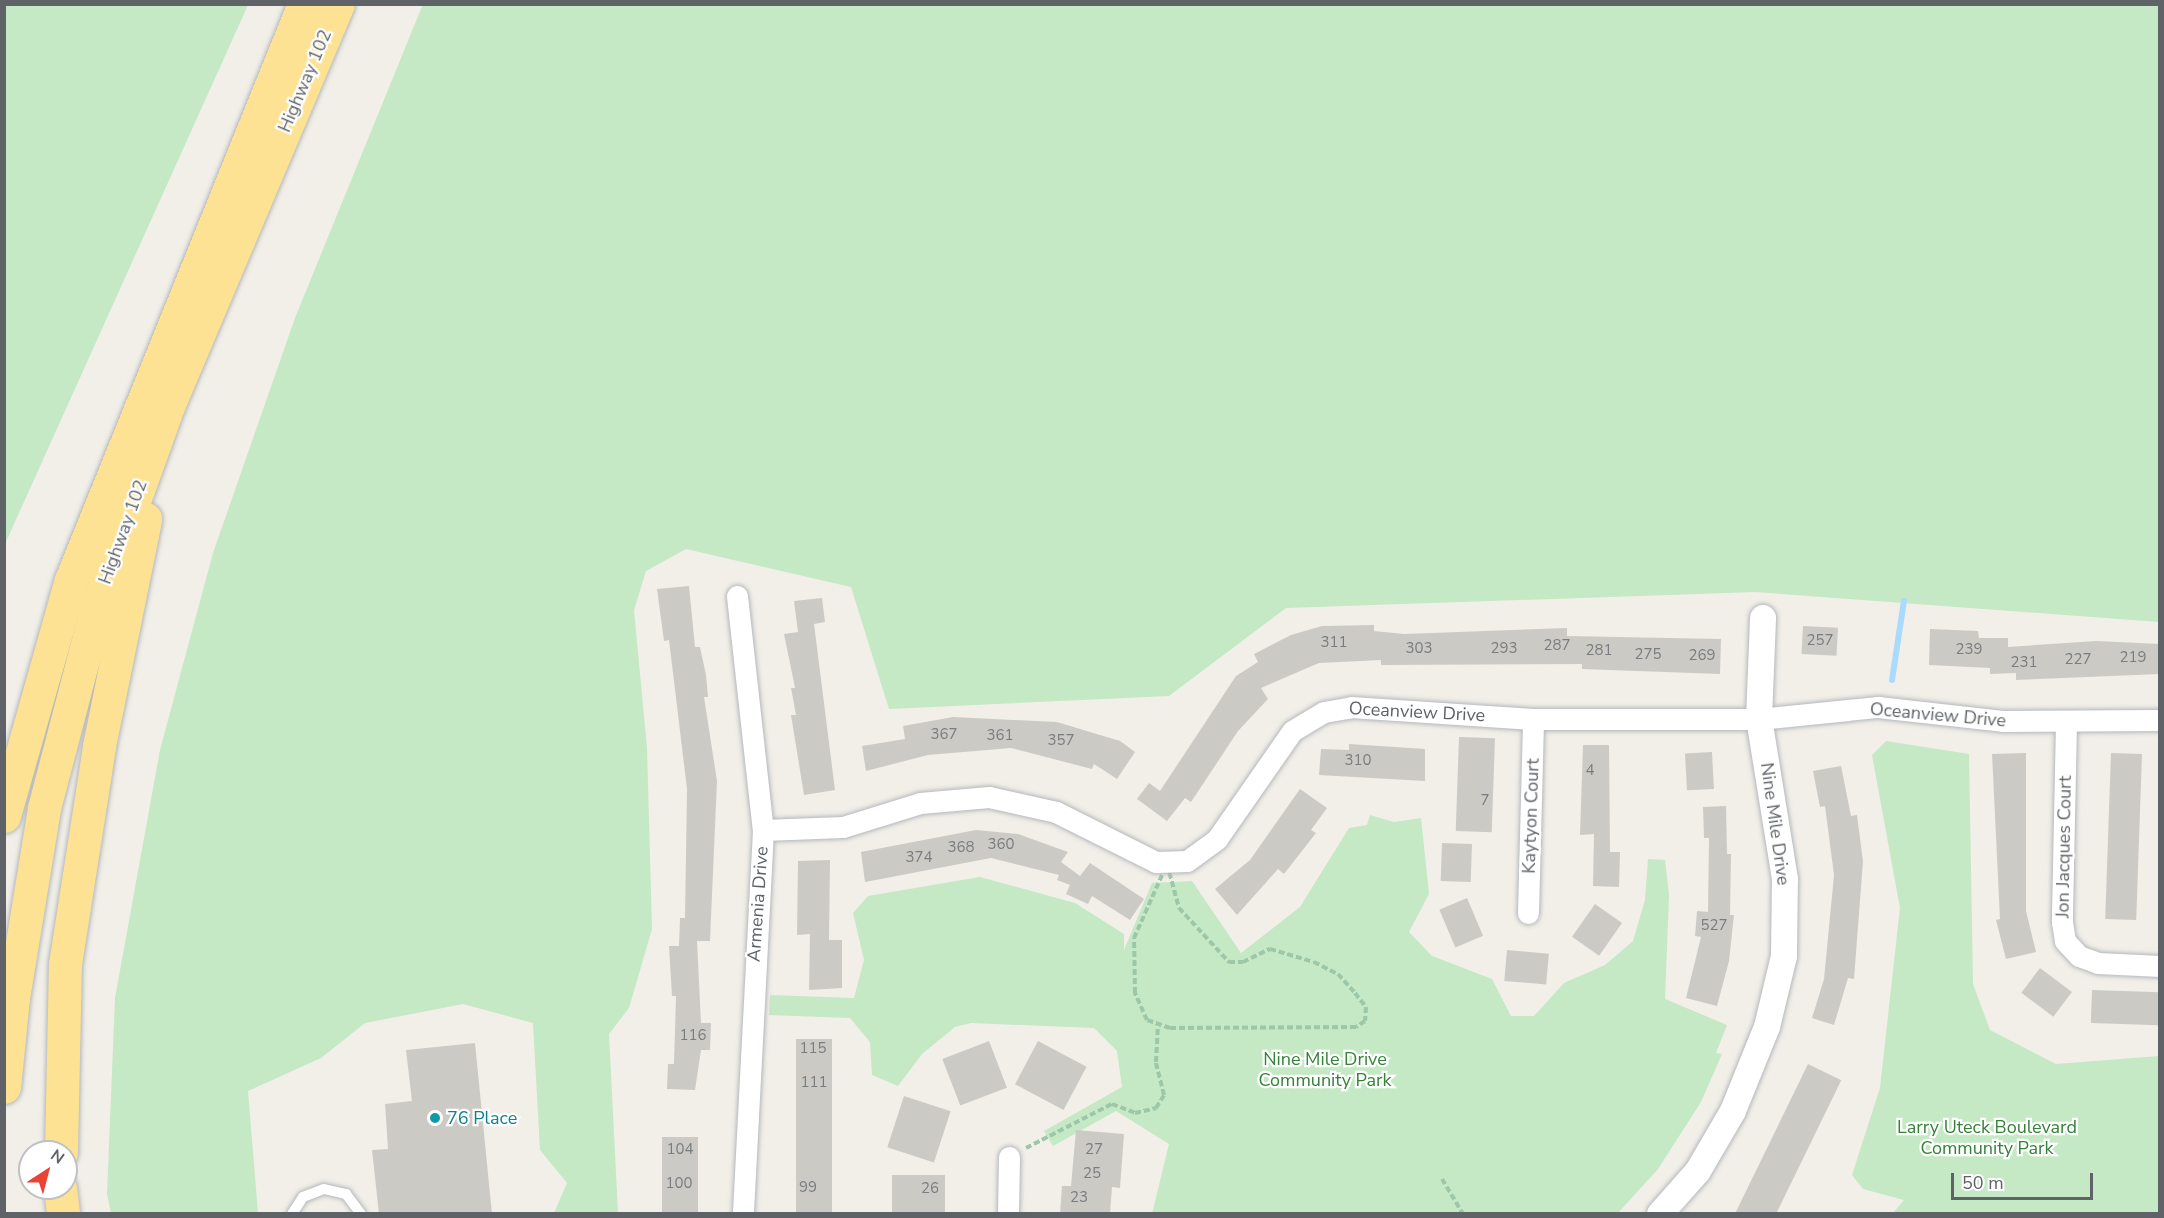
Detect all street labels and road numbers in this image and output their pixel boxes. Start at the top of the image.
street label: Highway 102 [274,27,336,135]
street label: Highway 102 [94,477,152,587]
street label: Oceanview Drive [1348,698,1486,726]
street label: Oceanview Drive [1869,698,2007,732]
street label: Kaytyon Court [1518,758,1544,874]
street label: Nine Mile Drive [1756,761,1794,887]
street label: Jon Jacques Court [2052,776,2076,918]
street label: Armenia Drive [743,845,773,963]

